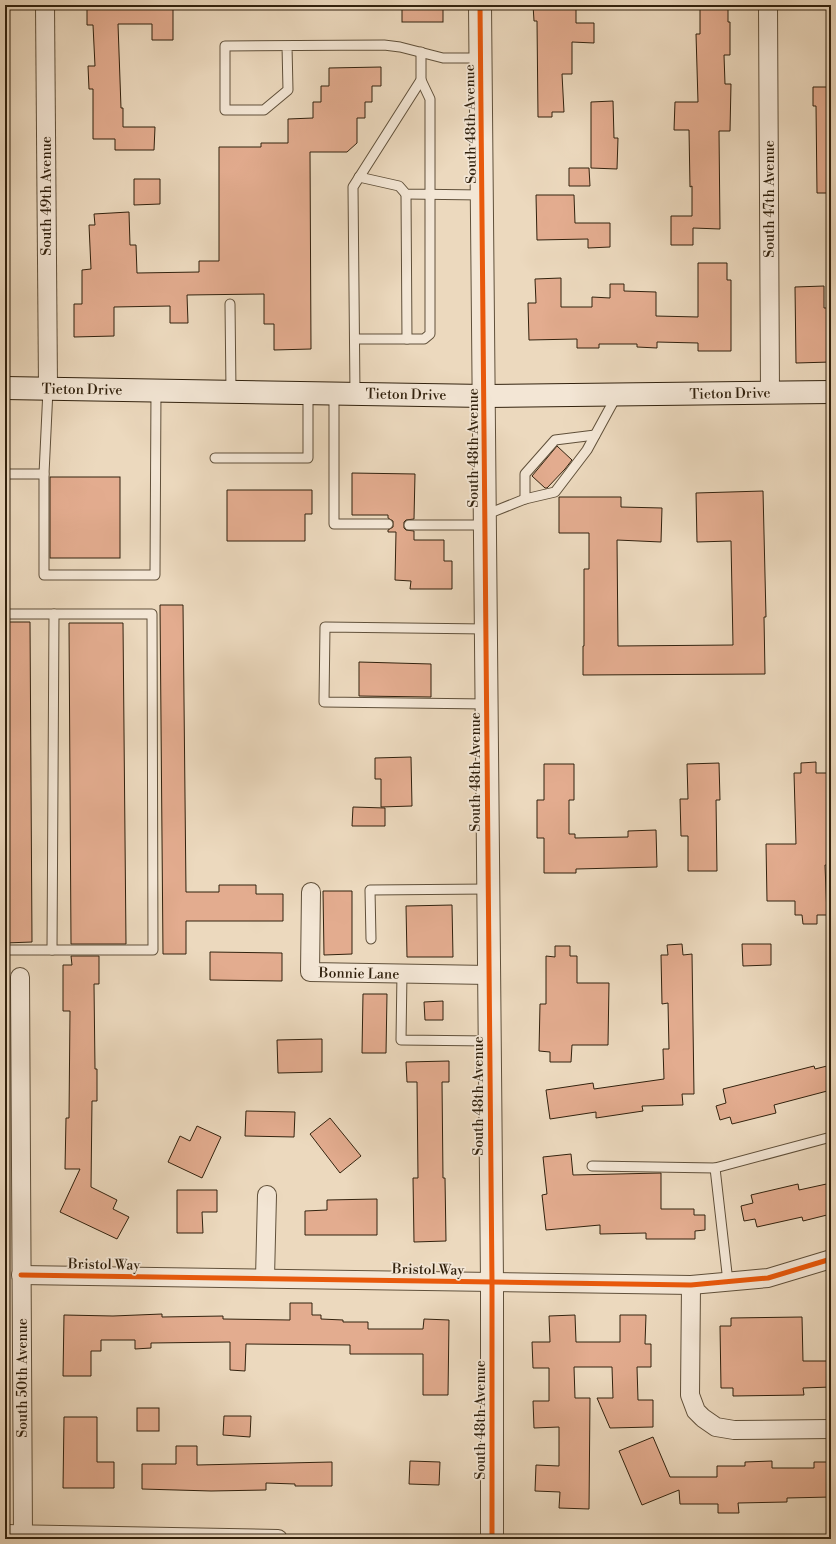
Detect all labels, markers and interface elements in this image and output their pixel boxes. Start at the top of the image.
street label: South 48th Avenue [461,64,481,184]
street label: South 49th Avenue [38,136,56,256]
street label: South 47th Avenue [761,140,779,258]
street label: Tieton Drive [41,380,123,400]
street label: Tieton Drive [689,384,771,404]
street label: Tieton Drive [365,385,447,405]
street label: South 48th Avenue [465,388,483,508]
street label: South 48th Avenue [467,712,485,832]
street label: Bonnie Lane [317,964,400,984]
street label: South 48th Avenue [470,1036,488,1156]
street label: Bristol Way [67,1255,140,1275]
street label: Bristol Way [391,1260,464,1280]
street label: South 50th Avenue [14,1318,32,1438]
street label: South 48th Avenue [472,1360,490,1480]

